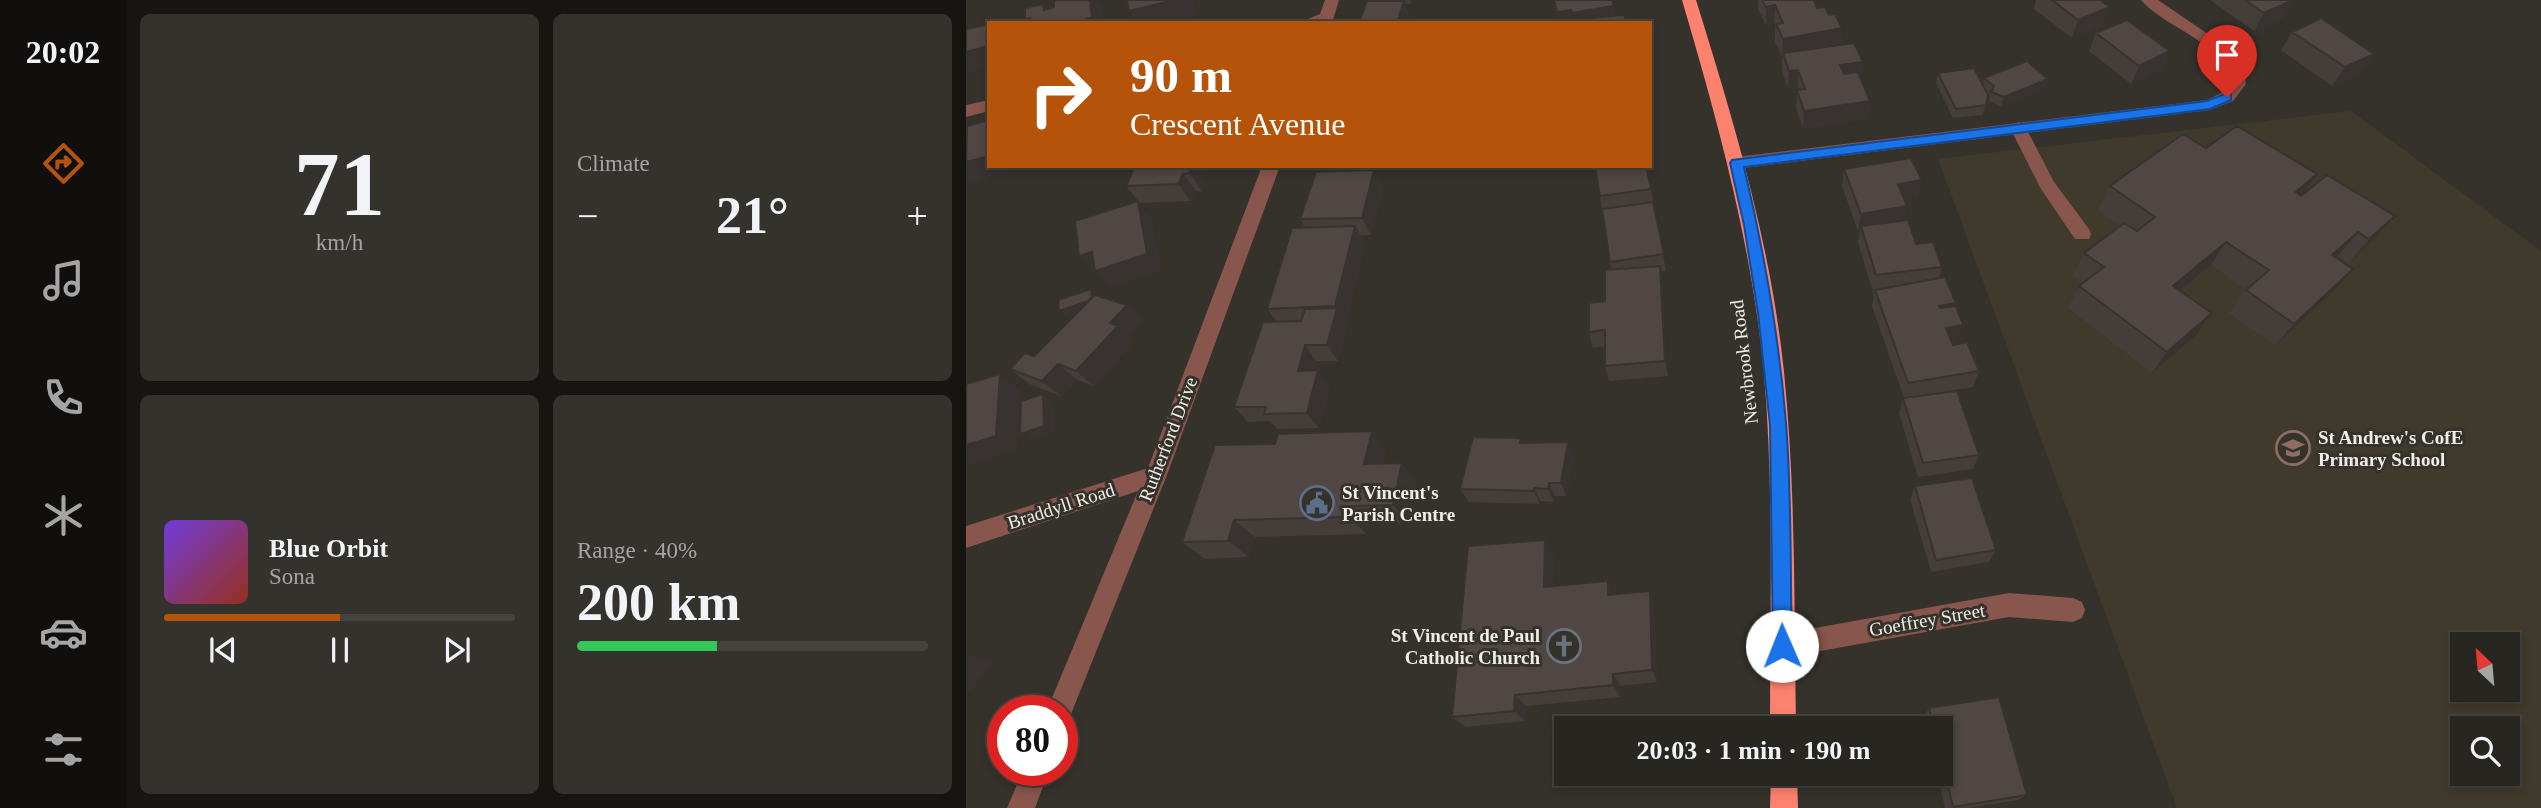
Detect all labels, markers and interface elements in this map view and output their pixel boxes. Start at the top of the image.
pin [2197,25,2257,97]
text: 20:02 [26,34,100,70]
icon: arrive [2208,36,2246,74]
text: 90 m [1130,48,1232,103]
icon: right [1015,49,1106,140]
text: Crescent Avenue [1130,106,1345,142]
text: 71 [294,134,385,235]
icon: directions [39,139,88,188]
text: Climate [577,151,650,176]
text: 21° [716,187,789,244]
text: − [577,195,598,237]
text: + [907,195,928,237]
text: km/h [316,230,363,255]
icon: music [39,256,88,305]
street label: Newbrook Road [1726,298,1762,425]
icon: phone [39,373,88,422]
street label: Rutherford Drive [1135,374,1201,504]
place label: St Andrew's CofE Primary School [2318,427,2463,470]
school or university icon: St Andrew's CofE Primary School [2274,429,2312,467]
street label: Braddyll Road [1005,479,1118,533]
place label: St Vincent's Parish Centre [1342,482,1455,525]
public building icon: St Vincent's Parish Centre [1298,484,1336,522]
icon: climate [39,491,88,540]
text: Blue Orbit [269,534,388,563]
text: Range · 40% [577,538,697,563]
text: Sona [269,564,315,589]
text: 200 km [577,574,740,631]
street label: Goeffrey Street [1867,599,1987,641]
icon: car [39,608,88,657]
position arrow [1745,609,1819,683]
place label: St Vincent de Paul Catholic Church [1391,625,1540,668]
church icon: St Vincent de Paul Catholic Church [1545,627,1583,665]
icon: previous [204,631,242,669]
icon: pause [321,631,359,669]
icon: next [438,631,476,669]
north arrow [2450,632,2520,702]
map controls [2450,632,2520,786]
speed limit sign: 80 [987,695,1078,786]
button: search [2450,716,2520,786]
icon: filters [39,725,88,774]
text: 20:03 · 1 min · 190 m [1637,736,1871,765]

